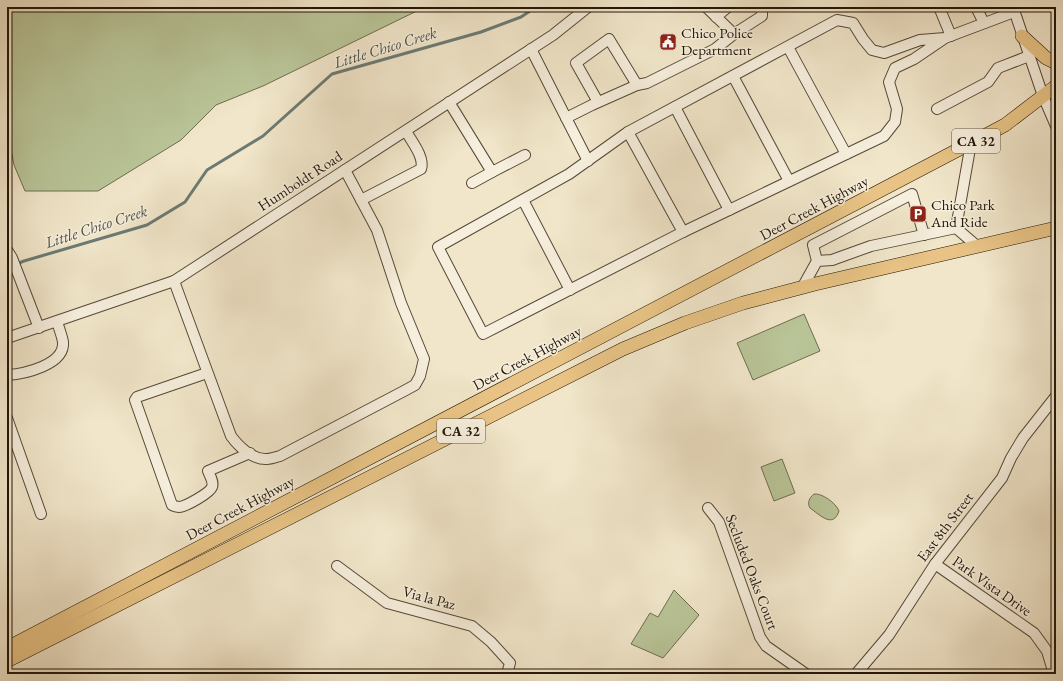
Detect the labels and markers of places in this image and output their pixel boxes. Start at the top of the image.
place label: Chico Police Department [681,23,753,59]
public building icon: Chico Police Department [658,32,678,52]
place label: Chico Park And Ride [930,195,996,231]
parking icon: Chico Park And Ride [908,204,928,224]

